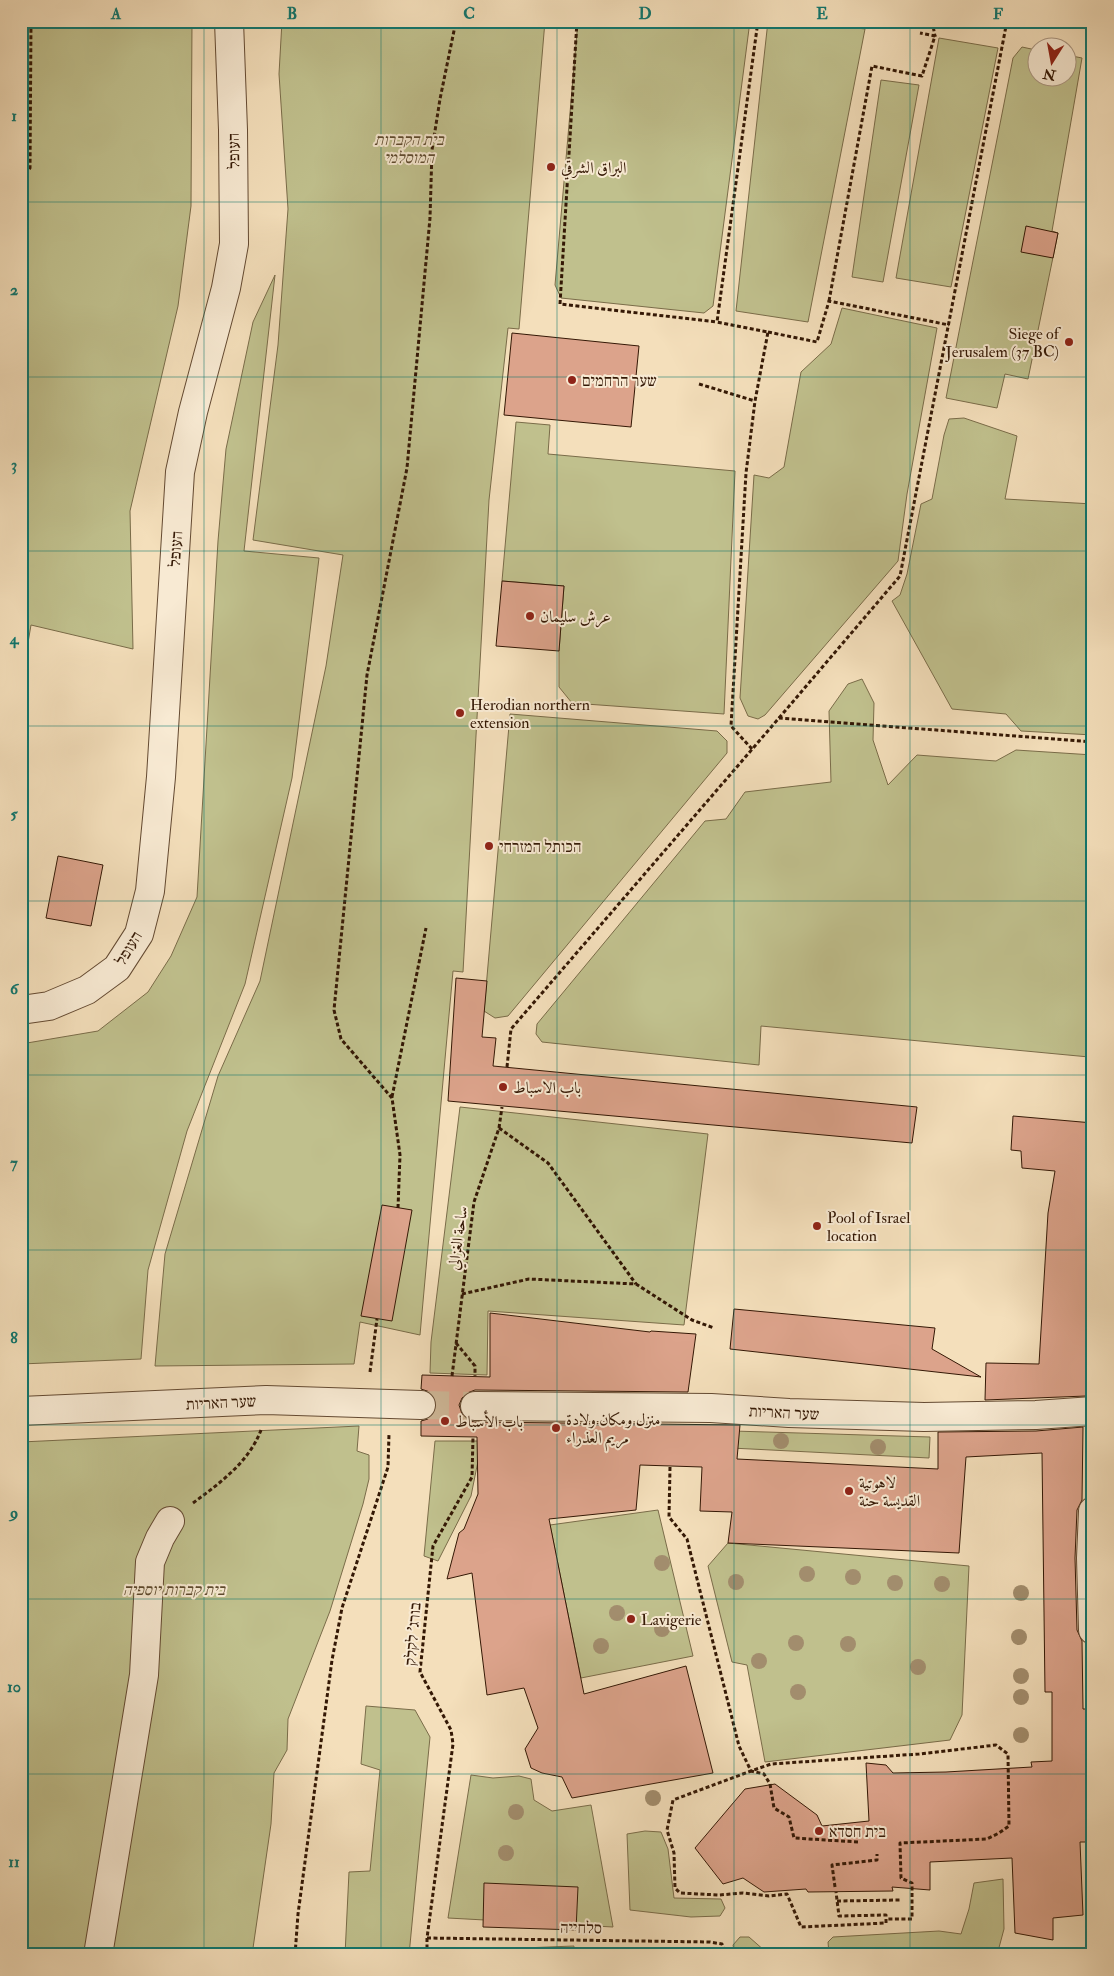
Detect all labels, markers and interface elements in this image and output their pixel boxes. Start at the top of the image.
text: A [110,4,122,24]
text: B [287,4,297,24]
text: C [463,4,475,24]
text: D [638,4,652,24]
text: E [816,4,828,24]
text: F [993,4,1003,24]
north arrow [1026,38,1076,88]
text: N [1041,65,1058,84]
text: 1 [11,106,17,126]
park label: בית הקברות המוסלמי [374,130,445,168]
street label: העופל [224,133,244,169]
place label: البراق الشرقي [561,158,627,180]
marker: البراق الشرقي [545,161,557,173]
text: 2 [10,280,18,300]
place label: Siege of Jerusalem (37 BC) [945,324,1062,363]
marker: Siege of Jerusalem (37 BC) [1063,336,1075,348]
place label: שער הרחמים [582,371,657,391]
marker: שער הרחמים [566,374,578,386]
text: 3 [11,455,17,475]
street label: העופל [165,530,187,568]
place label: عرش سليمان [540,607,611,628]
marker: عرش سليمان [524,610,536,622]
text: 4 [9,629,20,649]
place label: Herodian northern extension [470,695,590,733]
marker: Herodian northern extension [454,707,466,719]
text: 5 [10,804,18,824]
place label: הכותל המזרחי [499,837,581,857]
marker: הכותל המזרחי [483,840,495,852]
street label: העופל [111,928,147,969]
text: 6 [10,979,20,999]
place label: باب الاسباط [513,1078,581,1098]
marker: باب الاسباط [497,1081,509,1093]
text: 7 [10,1153,18,1173]
street label: ساحة الغزالي [444,1205,474,1272]
place label: Pool of Israel location [827,1208,910,1246]
marker: Pool of Israel location [811,1220,823,1232]
text: 8 [10,1328,18,1348]
street label: שער האריות [185,1391,257,1415]
street label: שער האריות [748,1401,820,1425]
place label: باب الأسباط [455,1410,523,1432]
place label: منزل ومكان ولادة مريم العذراء [566,1410,660,1452]
marker: باب الأسباط [439,1415,451,1427]
marker: منزل ومكان ولادة مريم العذراء [550,1422,562,1434]
place label: لاهوتية القديسة حنة [859,1473,920,1511]
marker: لاهوتية القديسة حنة [843,1485,855,1497]
text: 9 [8,1503,18,1523]
park label: בית קברות יוספיה [123,1580,226,1600]
street label: בורג' לקלק [400,1601,426,1667]
place label: Lavigerie [641,1610,702,1630]
marker: Lavigerie [625,1613,637,1625]
text: 10 [7,1677,21,1697]
place label: בית חסדא [829,1822,886,1842]
marker: בית חסדא [813,1825,825,1837]
text: 11 [8,1852,20,1872]
street label: סלחייה [560,1918,602,1938]

